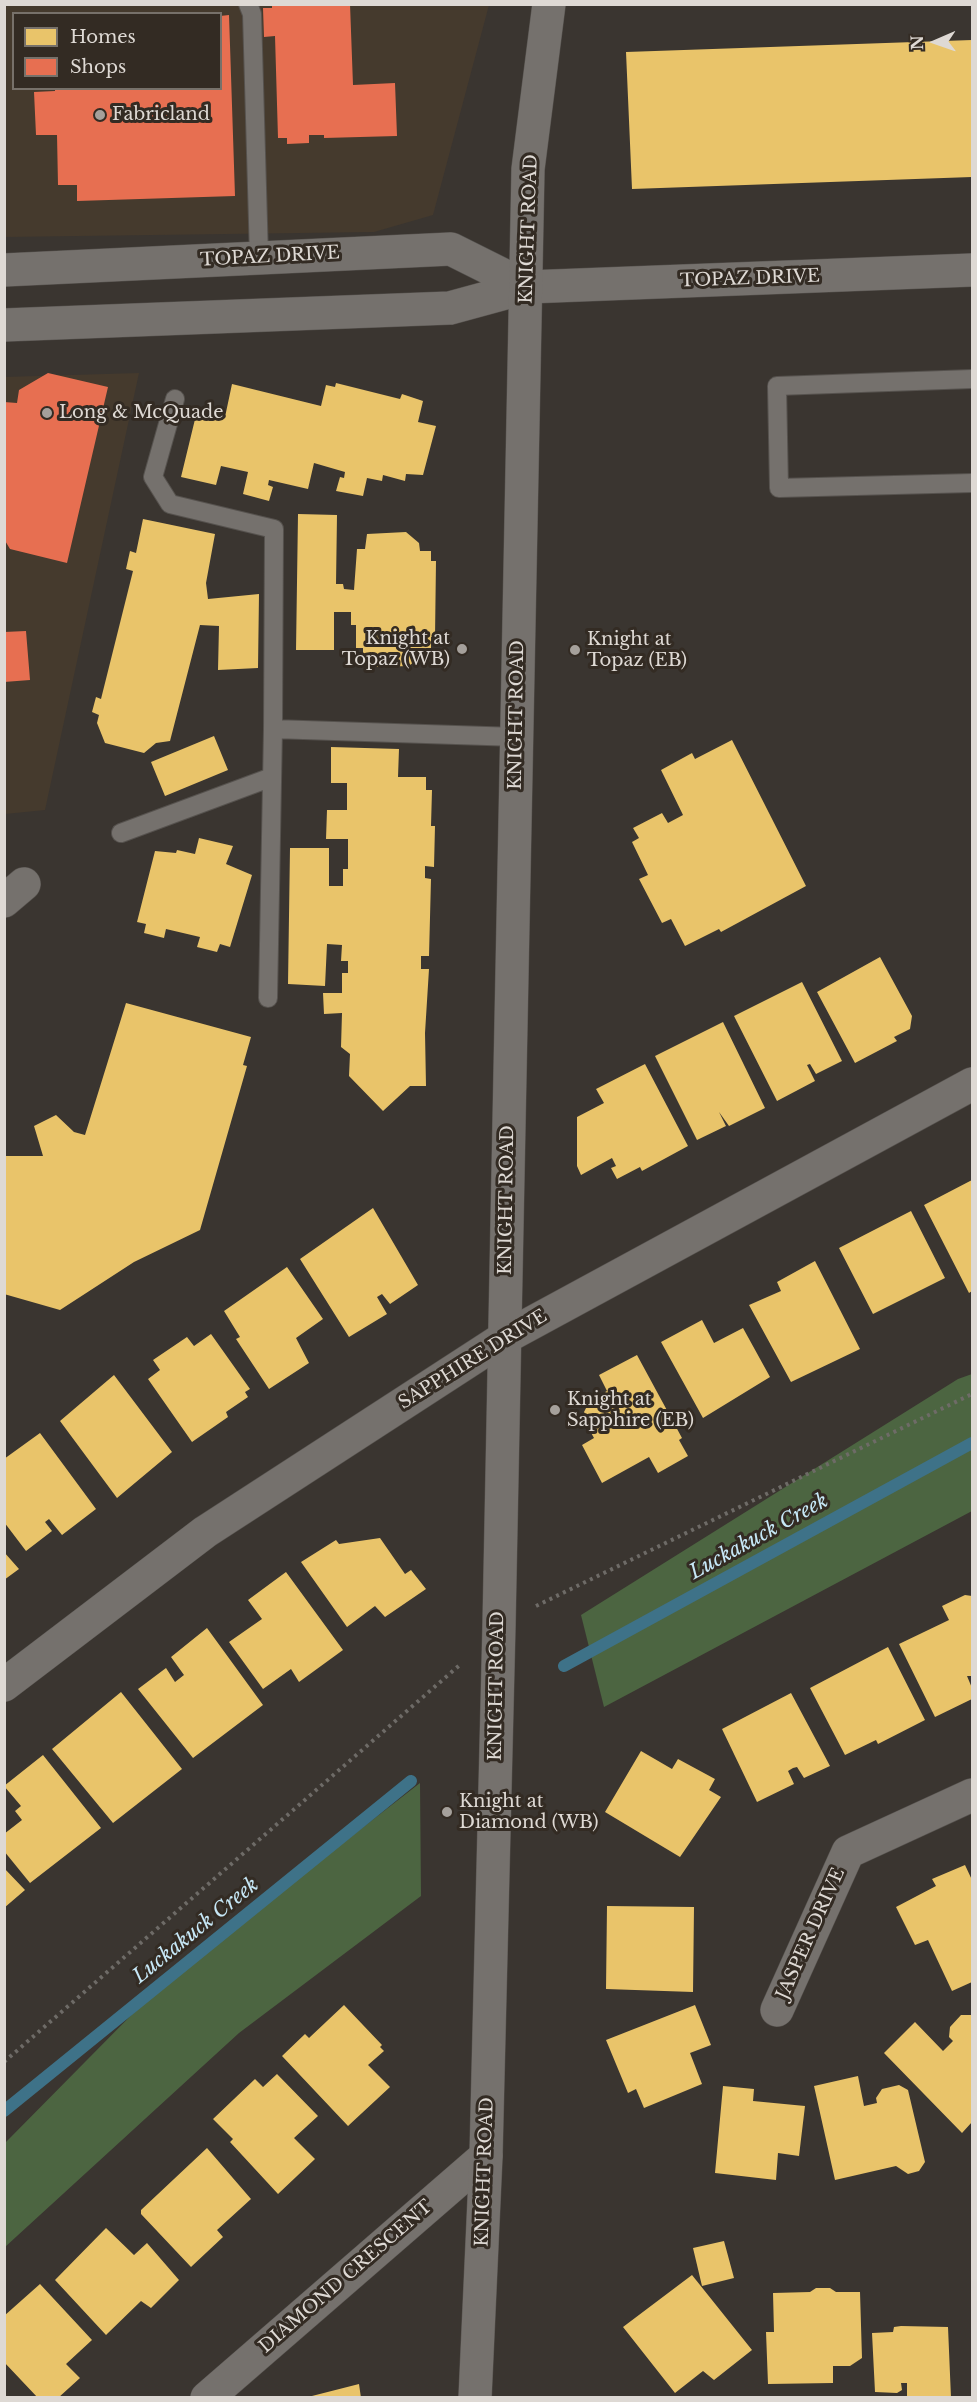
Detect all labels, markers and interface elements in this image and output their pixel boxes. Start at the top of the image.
legend [12,12,222,90]
north arrow [905,12,965,72]
text: Homes [70,26,136,48]
text: N [907,35,927,51]
text: Shops [70,56,126,78]
place label: Fabricland [112,104,210,126]
marker: Fabricland [93,108,107,122]
street label: KNIGHT ROAD [516,154,542,304]
street label: TOPAZ DRIVE [200,243,340,271]
street label: TOPAZ DRIVE [680,266,820,292]
place label: Long & McQuade [59,402,224,424]
marker: Long & McQuade [40,406,54,420]
place label: Knight at Topaz (WB) [342,628,450,670]
place label: Knight at Topaz (EB) [587,629,687,672]
street label: KNIGHT ROAD [505,640,529,790]
marker: Knight at Topaz (WB) [455,642,469,656]
marker: Knight at Topaz (EB) [568,643,582,657]
street label: KNIGHT ROAD [495,1125,519,1275]
street label: SAPPHIRE DRIVE [395,1306,551,1414]
place label: Knight at Sapphire (EB) [567,1389,694,1432]
marker: Knight at Sapphire (EB) [548,1403,562,1417]
water label: Luckakuck Creek [685,1489,833,1585]
street label: KNIGHT ROAD [485,1611,509,1761]
place label: Knight at Diamond (WB) [459,1791,598,1834]
marker: Knight at Diamond (WB) [440,1805,454,1819]
street label: JASPER DRIVE [772,1865,850,2003]
water label: Luckakuck Creek [128,1873,264,1989]
street label: KNIGHT ROAD [472,2097,498,2247]
street label: DIAMOND CRESCENT [255,2196,437,2358]

